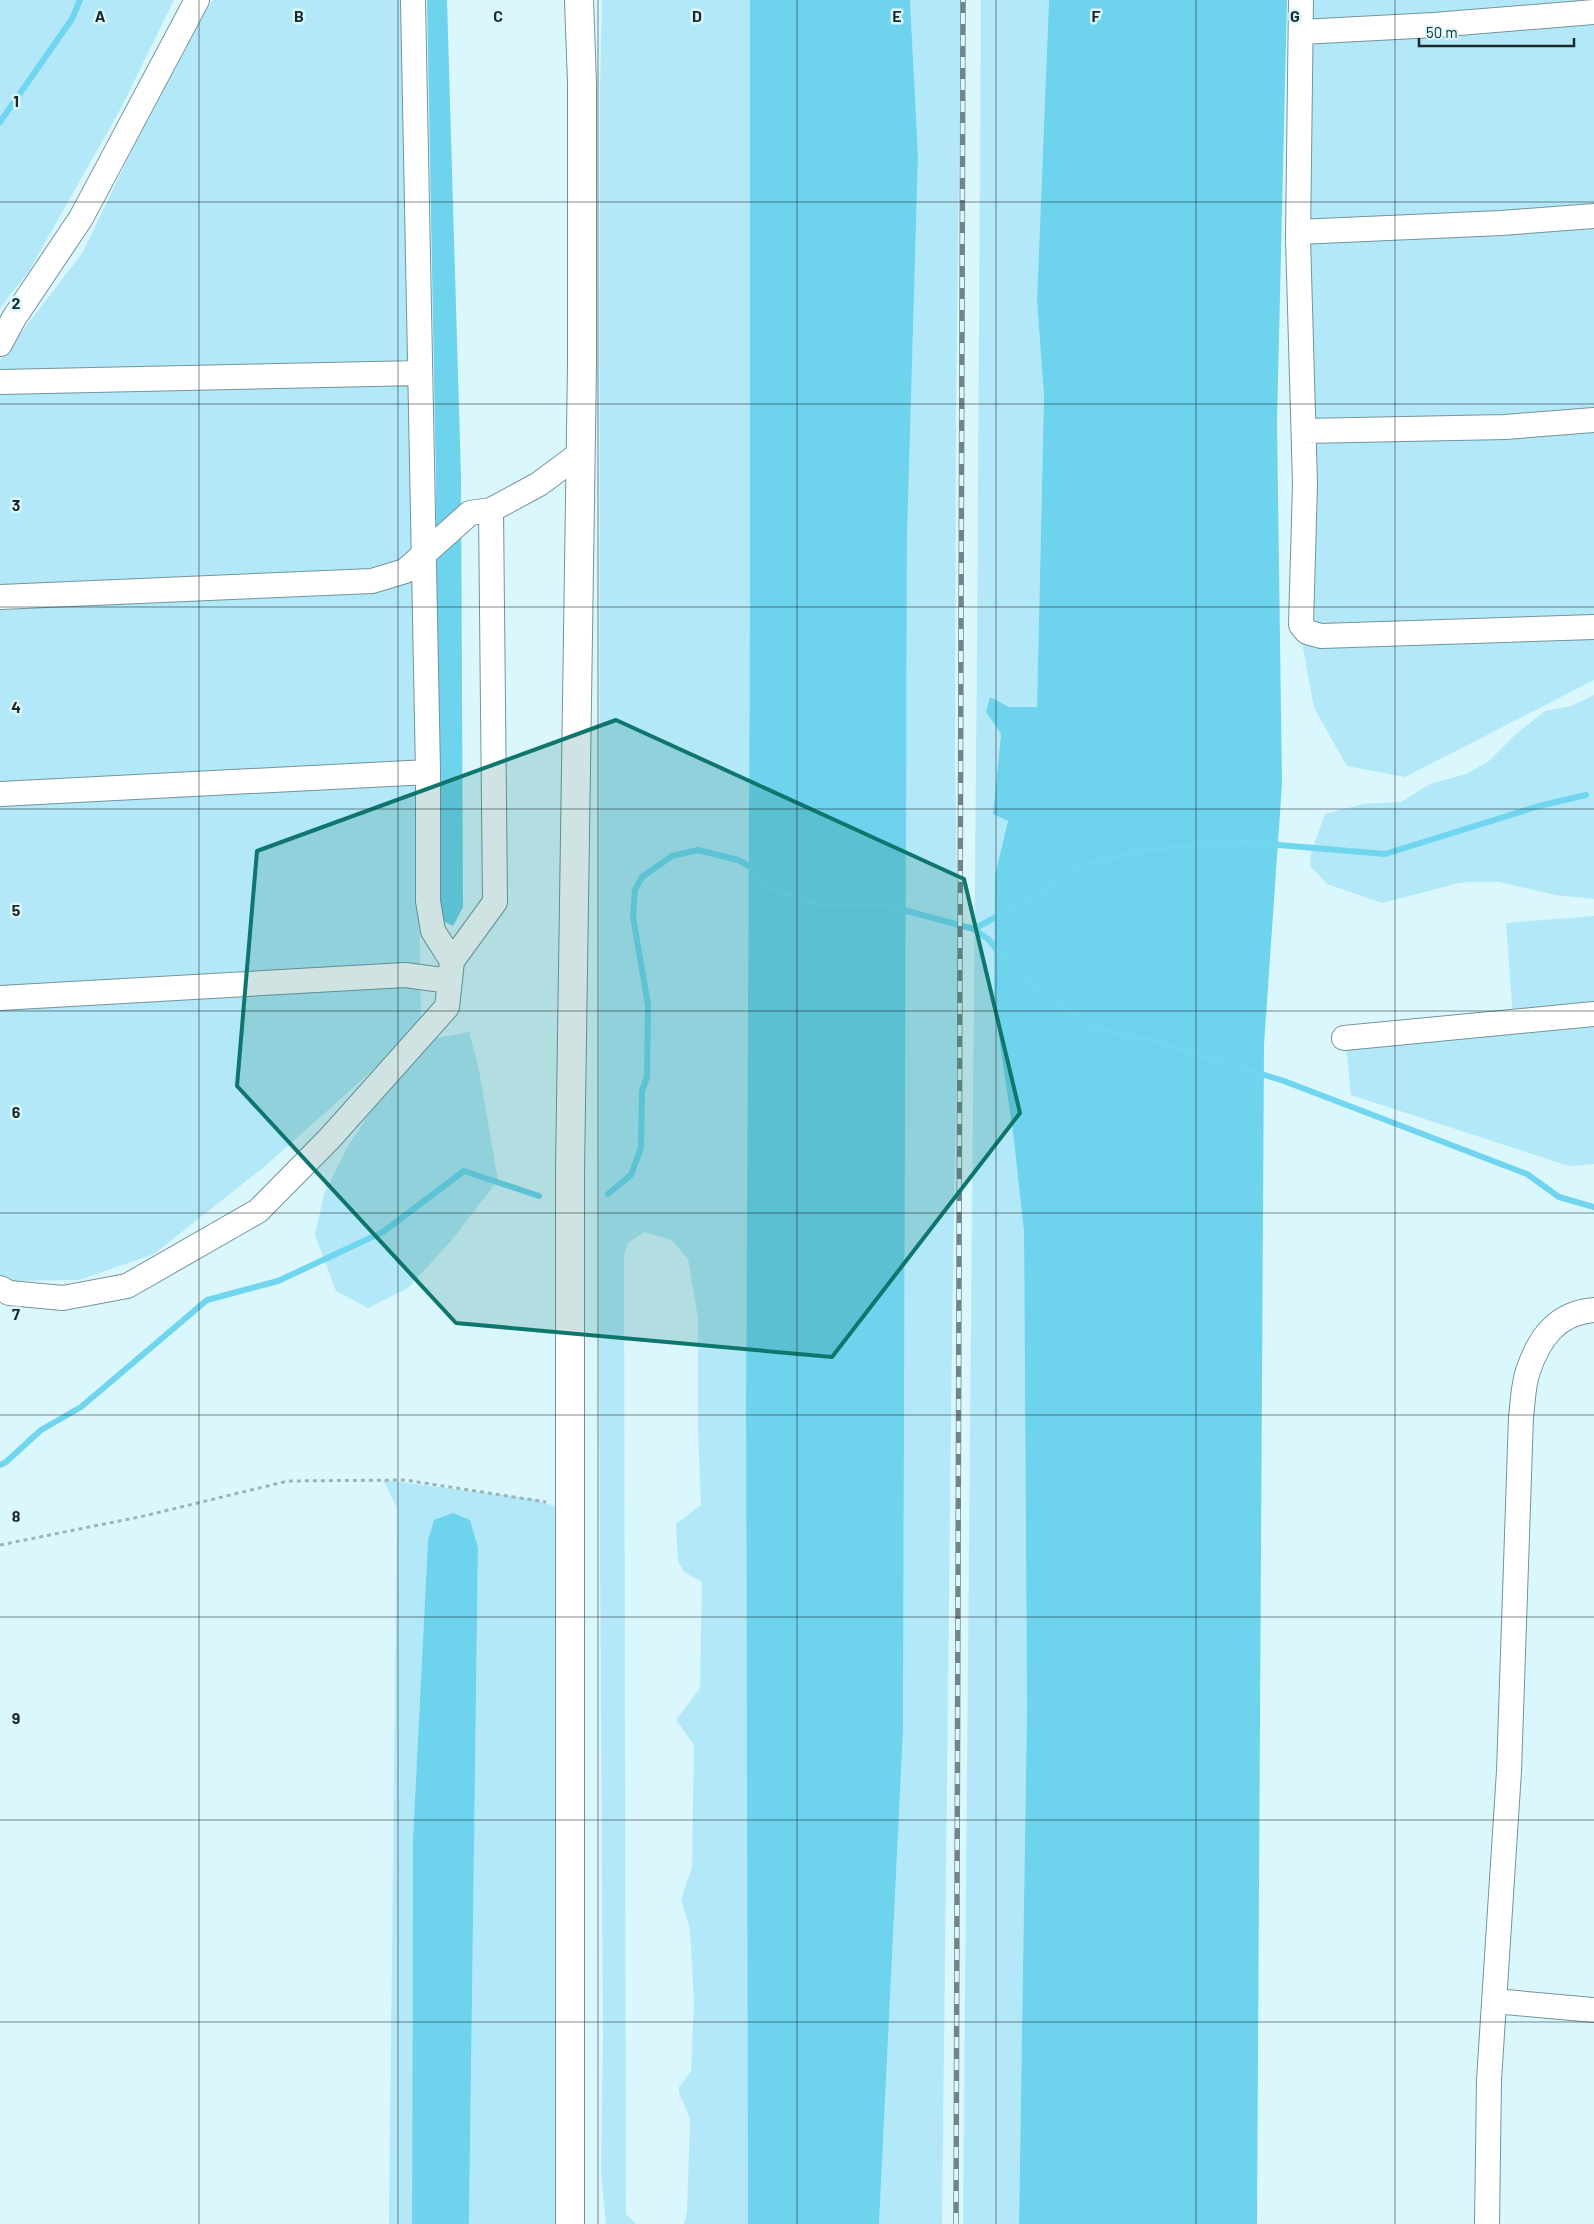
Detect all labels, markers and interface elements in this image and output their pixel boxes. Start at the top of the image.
text: A [95,6,106,25]
text: B [294,6,304,25]
text: C [493,6,503,25]
text: D [692,6,702,25]
text: E [892,6,902,25]
text: F [1092,6,1101,25]
text: G [1290,6,1300,25]
scale bar [1419,15,1574,47]
text: 50 m [1426,23,1458,41]
text: 1 [13,91,19,110]
text: 2 [12,293,21,312]
text: 3 [12,495,20,514]
text: 4 [11,697,21,716]
text: 5 [12,900,21,919]
text: 6 [12,1102,21,1121]
text: 7 [12,1304,20,1323]
text: 8 [12,1506,21,1525]
text: 9 [12,1708,20,1727]

